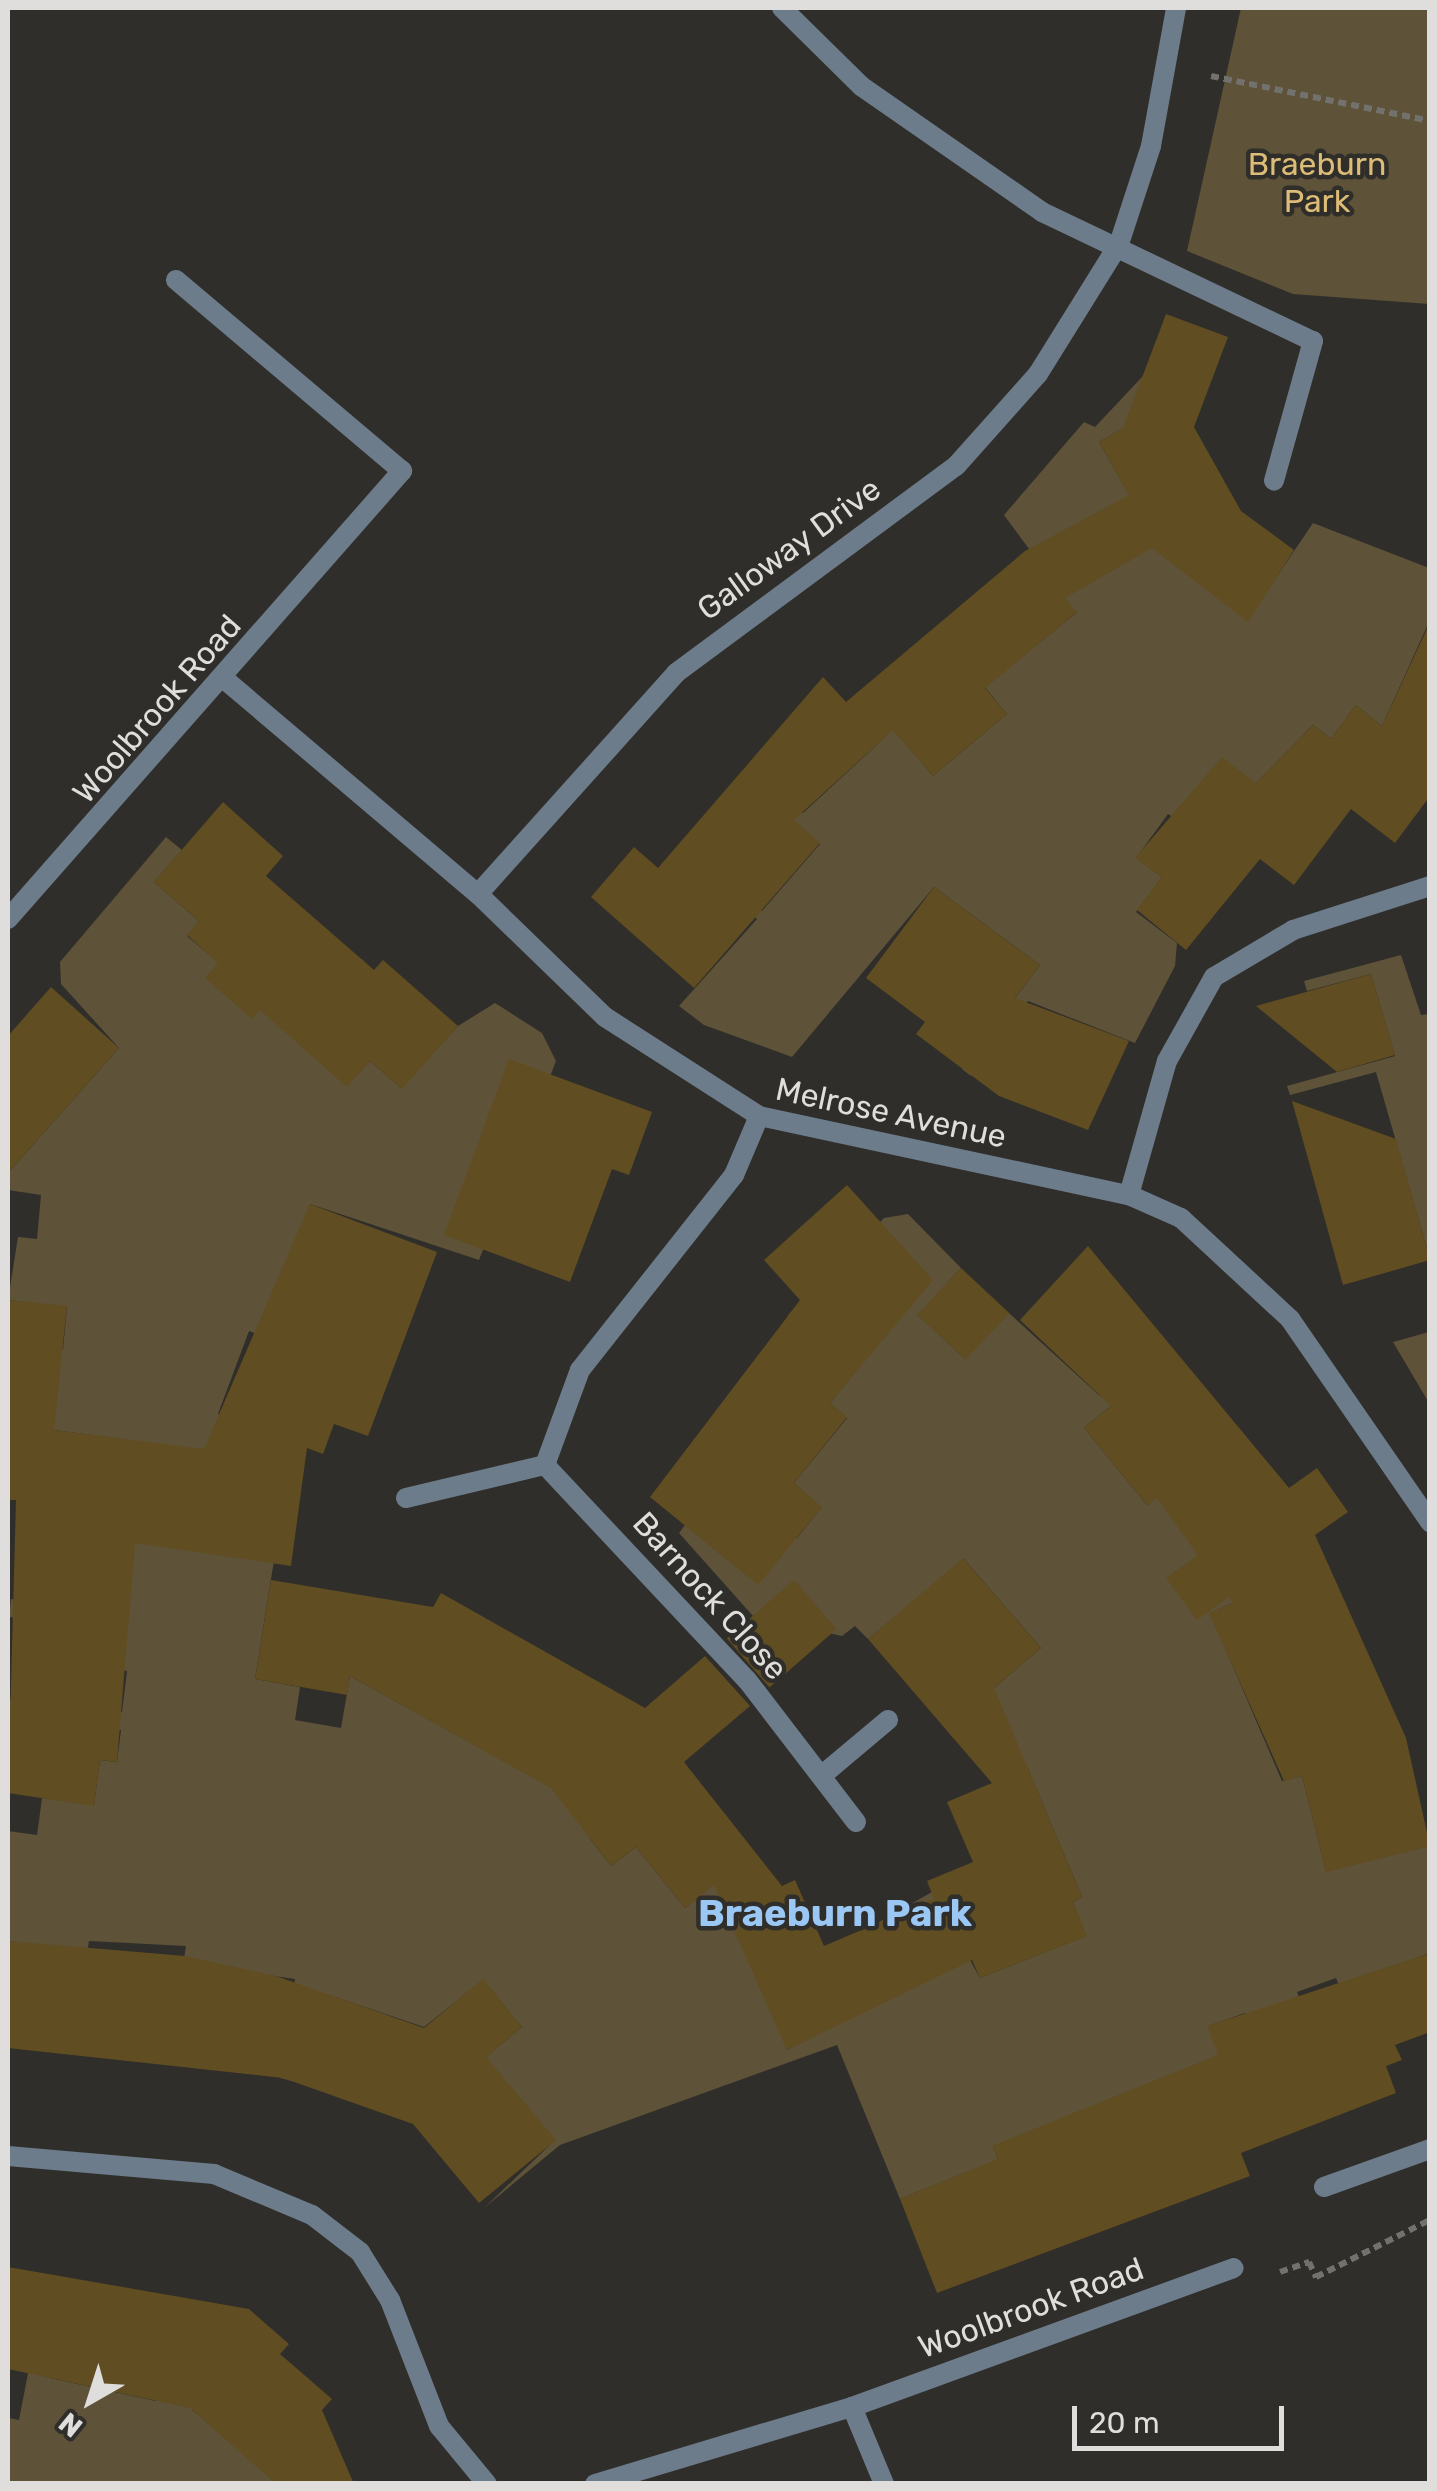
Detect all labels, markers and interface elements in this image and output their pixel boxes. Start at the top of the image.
park label: Braeburn Park [1248,146,1386,221]
street label: Galloway Drive [690,469,888,629]
street label: Woolbrook Road [65,607,249,811]
street label: Melrose Avenue [772,1070,1010,1156]
street label: Barnock Close [625,1504,795,1688]
district label: Braeburn Park [698,1891,972,1937]
street label: Woolbrook Road [913,2249,1149,2367]
north arrow [40,2351,140,2451]
scale bar [1077,2386,1290,2448]
text: 20 m [1089,2405,1160,2441]
text: N [53,2406,89,2444]

